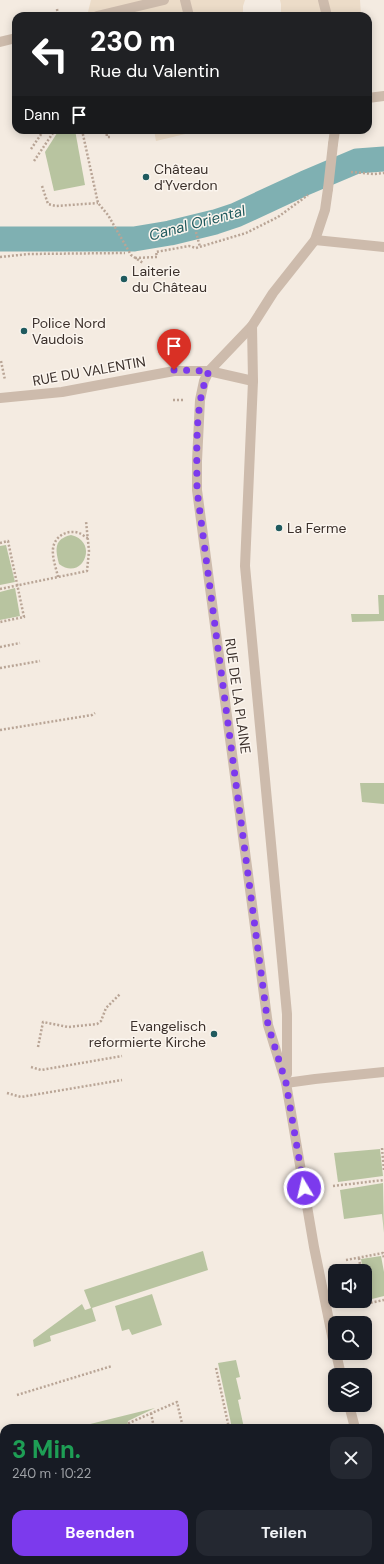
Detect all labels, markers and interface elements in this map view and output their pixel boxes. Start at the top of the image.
text: 230 m [90,23,176,60]
icon: left [24,28,76,80]
text: Rue du Valentin [90,59,220,83]
icon: arrive [68,104,90,126]
text: Dann [24,105,60,125]
place label: Château d'Yverdon [154,160,218,194]
marker: Château d'Yverdon [141,172,151,182]
water label: Canal Oriental [147,200,248,245]
place label: Laiterie du Château [132,262,207,296]
marker: Laiterie du Château [119,274,129,284]
place label: Police Nord Vaudois [32,314,106,348]
marker: Police Nord Vaudois [19,326,29,336]
pin [157,329,191,370]
icon: arrive [163,335,185,357]
street label: RUE DU VALENTIN [31,352,147,390]
place label: La Ferme [287,519,347,537]
marker: La Ferme [274,523,284,533]
street label: RUE DE LA PLAINE [221,637,255,755]
place label: Evangelisch reformierte Kirche [89,1017,206,1051]
marker: Evangelisch reformierte Kirche [209,1029,219,1039]
position arrow [283,1167,325,1209]
map controls [328,1264,372,1412]
button: sound [328,1264,372,1308]
button: search [328,1316,372,1360]
button: layers [328,1368,372,1412]
text: 3 Min. [12,1434,81,1465]
button: close [330,1437,372,1479]
text: 240 m · 10:22 [12,1465,91,1482]
button: Beenden [12,1510,188,1556]
button: Teilen [196,1510,372,1556]

